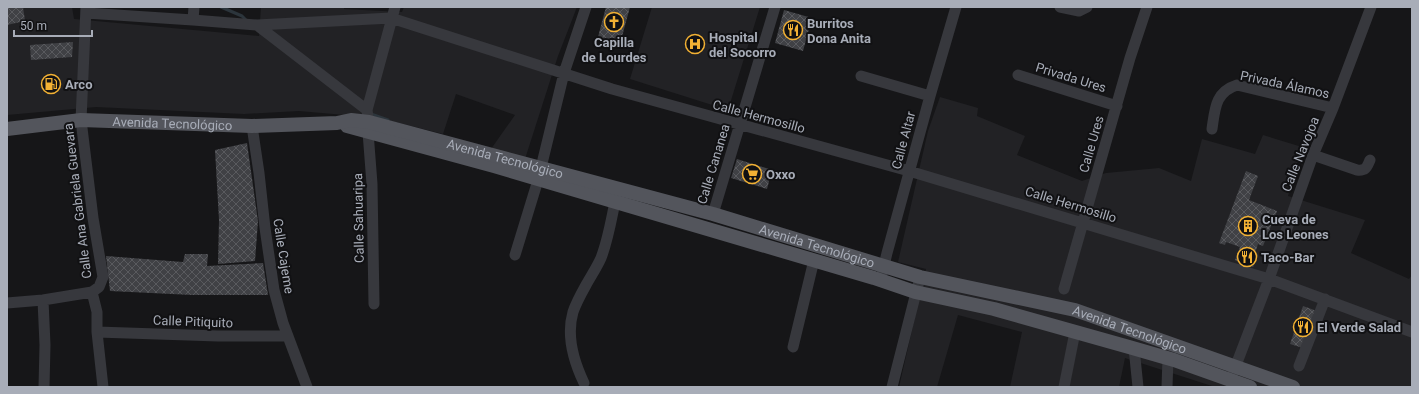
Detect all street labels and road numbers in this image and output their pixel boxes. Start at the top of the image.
street label: Privada Ures [1034,60,1108,95]
street label: Privada Álamos [1239,68,1331,101]
street label: Calle Hermosillo [711,97,807,136]
street label: Calle Altar [889,109,919,171]
street label: Avenida Tecnológico [112,114,233,133]
street label: Calle Ures [1076,114,1107,174]
street label: Calle Navojoa [1279,115,1322,194]
street label: Calle Ana Gabriela Guevara [61,122,94,279]
street label: Calle Cananea [694,122,733,206]
street label: Avenida Tecnológico [445,136,565,182]
street label: Calle Sahuaripa [350,173,367,263]
street label: Calle Hermosillo [1023,183,1118,226]
street label: Calle Cajeme [270,217,297,295]
street label: Avenida Tecnológico [757,222,876,271]
street label: Avenida Tecnológico [1070,303,1188,357]
street label: Calle Pitiquito [153,313,233,330]

